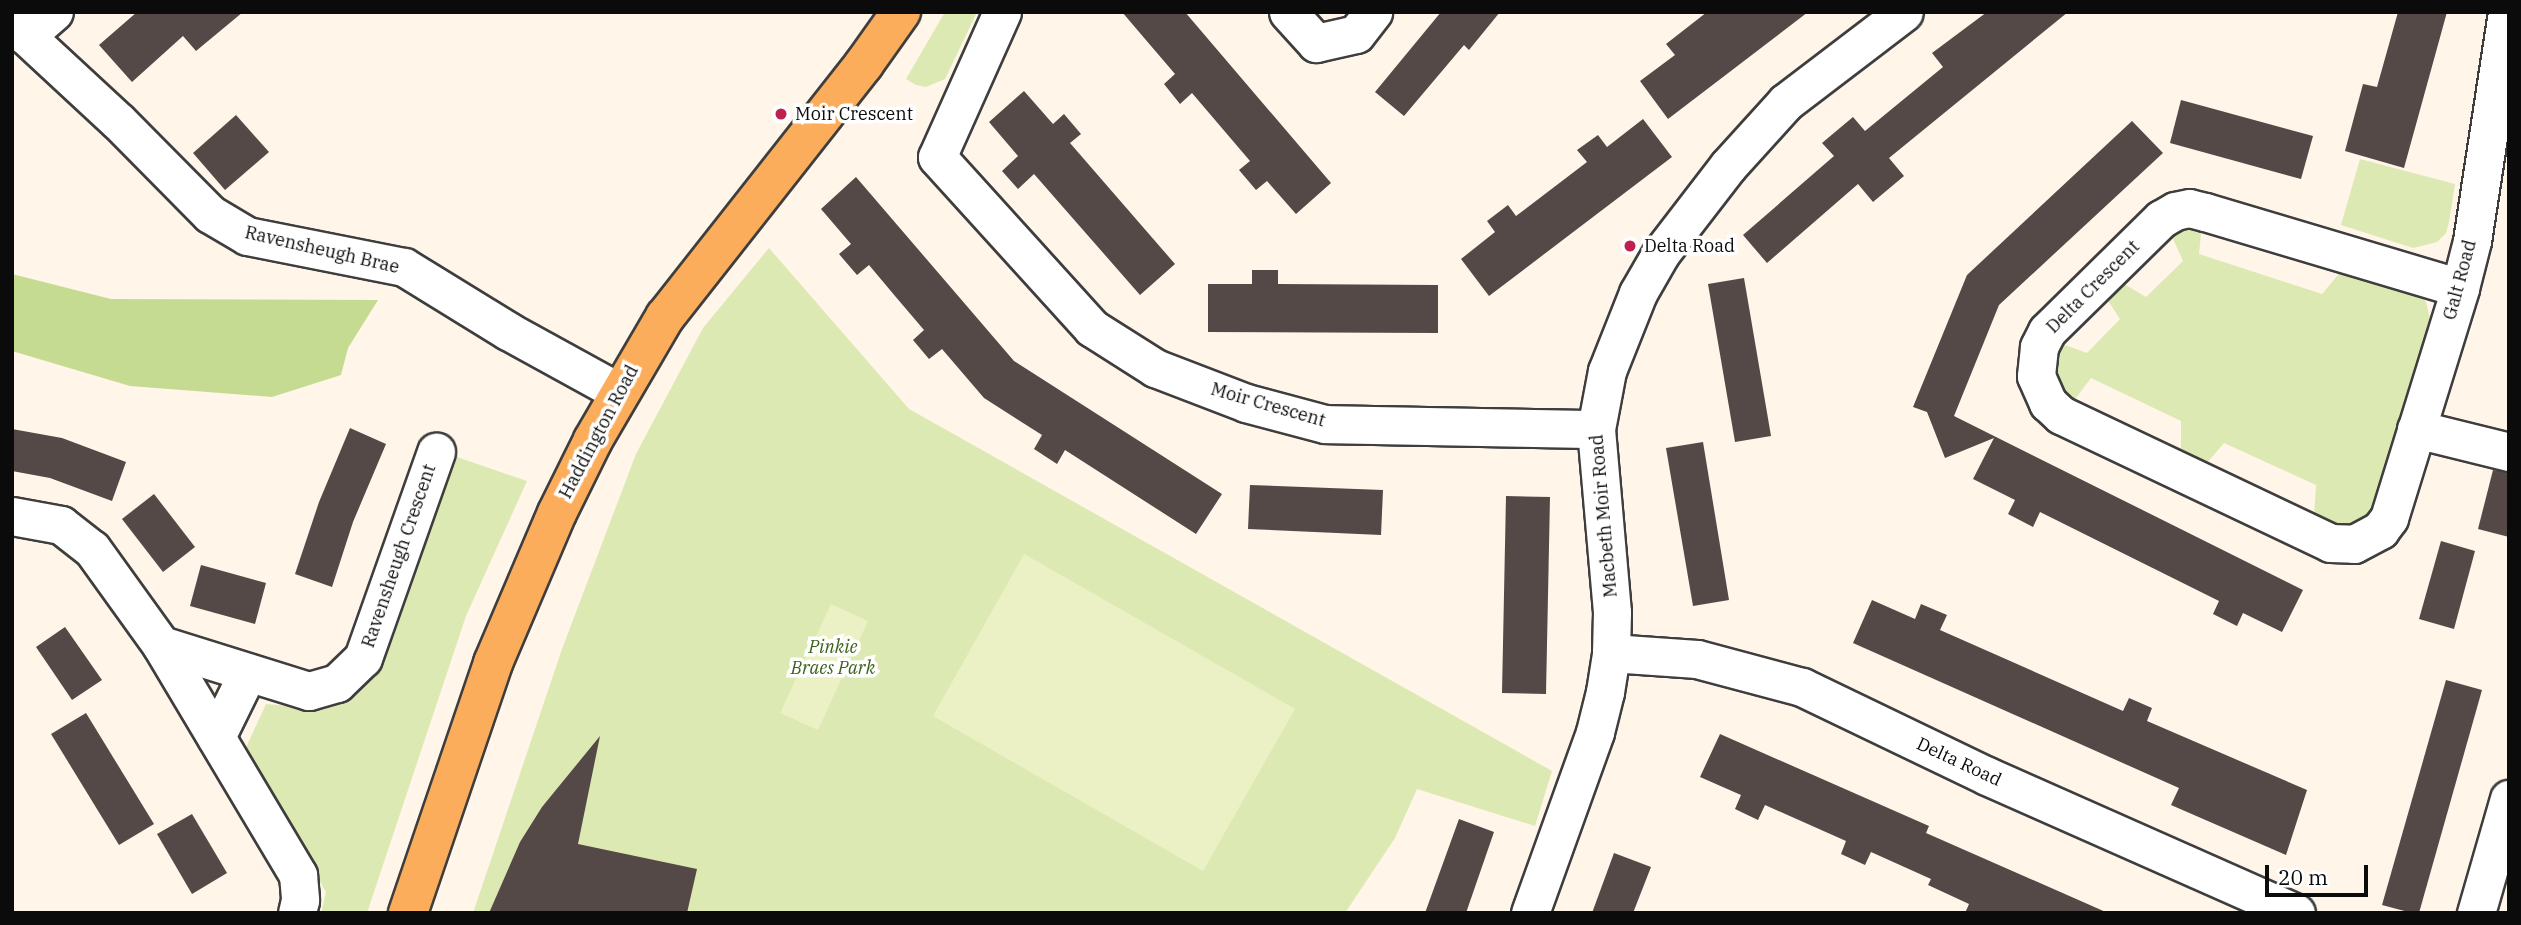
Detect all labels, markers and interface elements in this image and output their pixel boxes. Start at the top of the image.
place label: Moir Crescent [795,103,913,125]
marker: Moir Crescent [773,106,789,122]
street label: Ravensheugh Brae [243,222,401,278]
place label: Delta Road [1644,235,1735,257]
street label: Delta Crescent [2042,236,2144,338]
marker: Delta Road [1622,238,1638,254]
street label: Galt Road [2439,238,2481,322]
street label: Haddington Road [555,362,643,502]
street label: Moir Crescent [1208,378,1328,432]
street label: Macbeth Moir Road [1586,433,1622,599]
street label: Ravensheugh Crescent [357,461,441,651]
park label: Pinkie Braes Park [791,637,875,680]
street label: Delta Road [1913,733,2005,791]
scale bar [2269,852,2372,896]
text: 20 m [2278,863,2328,891]

